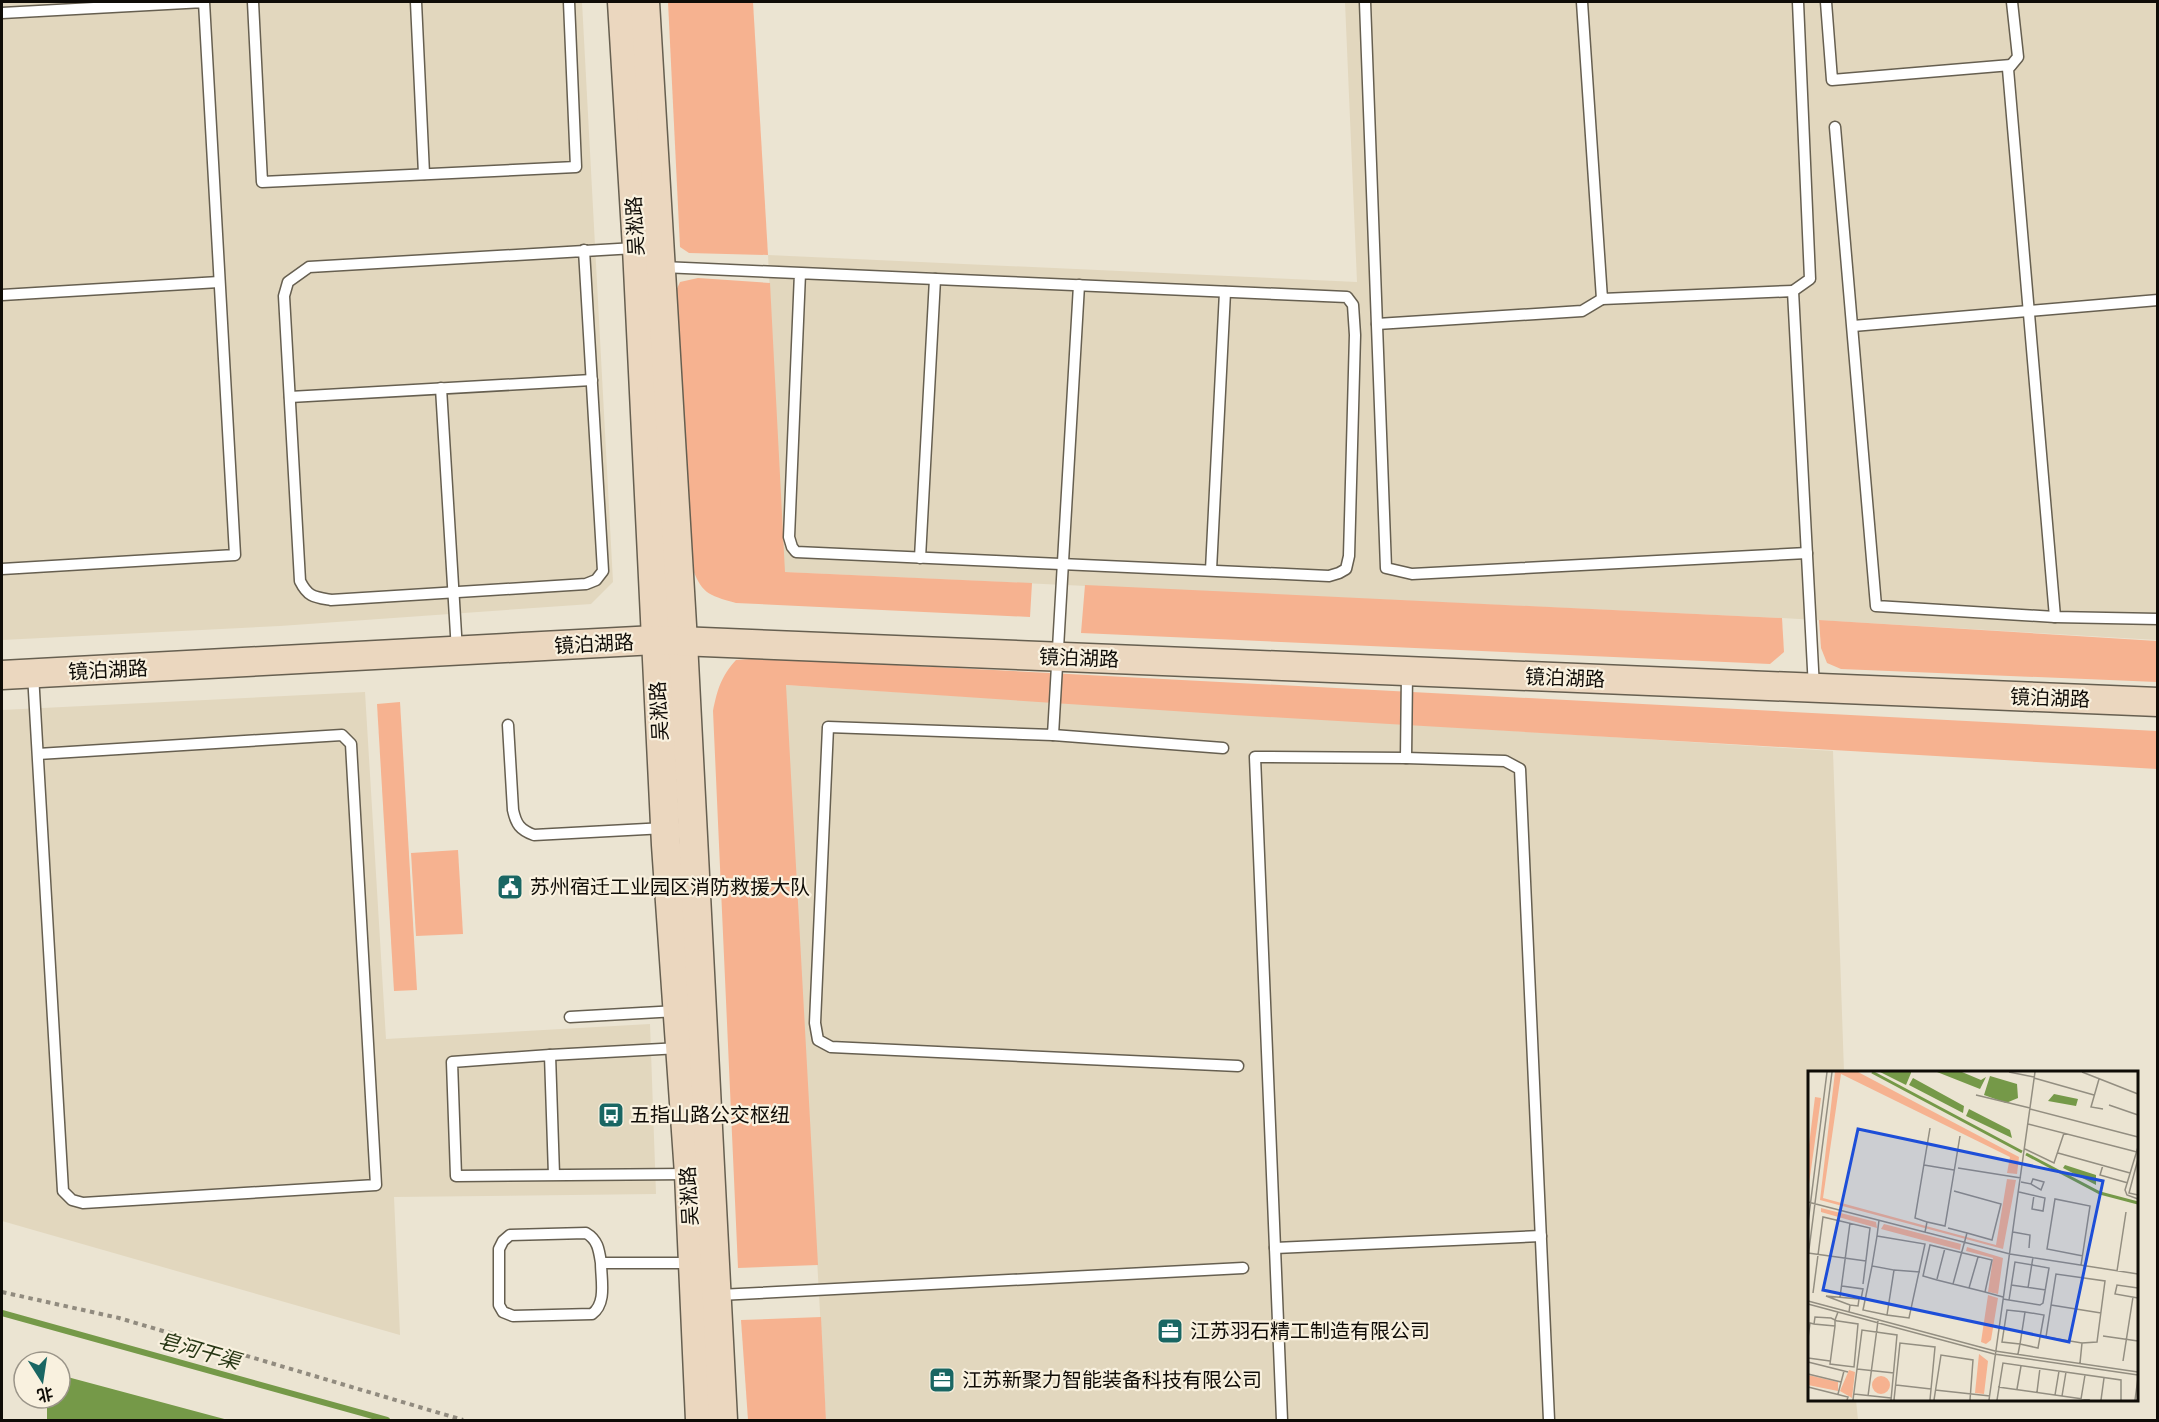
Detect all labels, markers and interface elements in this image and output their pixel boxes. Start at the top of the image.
street label: 吴淞路 [620,195,650,257]
street label: 镜泊湖路 [553,629,635,659]
street label: 镜泊湖路 [1039,644,1119,672]
street label: 镜泊湖路 [67,655,149,685]
street label: 镜泊湖路 [1525,664,1605,692]
street label: 吴淞路 [644,680,674,742]
street label: 镜泊湖路 [2010,684,2090,712]
public building icon: 苏州宿迁工业园区消防救援大队 [495,872,525,902]
place label: 苏州宿迁工业园区消防救援大队 [530,874,810,900]
inset map [1808,1071,2138,1401]
bus stop icon: 五指山路公交枢纽 [596,1100,626,1130]
place label: 五指山路公交枢纽 [630,1102,790,1128]
street label: 吴淞路 [674,1165,704,1227]
office icon: 江苏羽石精工制造有限公司 [1155,1316,1185,1346]
place label: 江苏羽石精工制造有限公司 [1190,1318,1430,1344]
water label: 皂河干渠 [155,1326,246,1377]
north arrow [12,1350,72,1410]
office icon: 江苏新聚力智能装备科技有限公司 [927,1365,957,1395]
place label: 江苏新聚力智能装备科技有限公司 [962,1367,1262,1393]
text: 北 [35,1382,55,1406]

